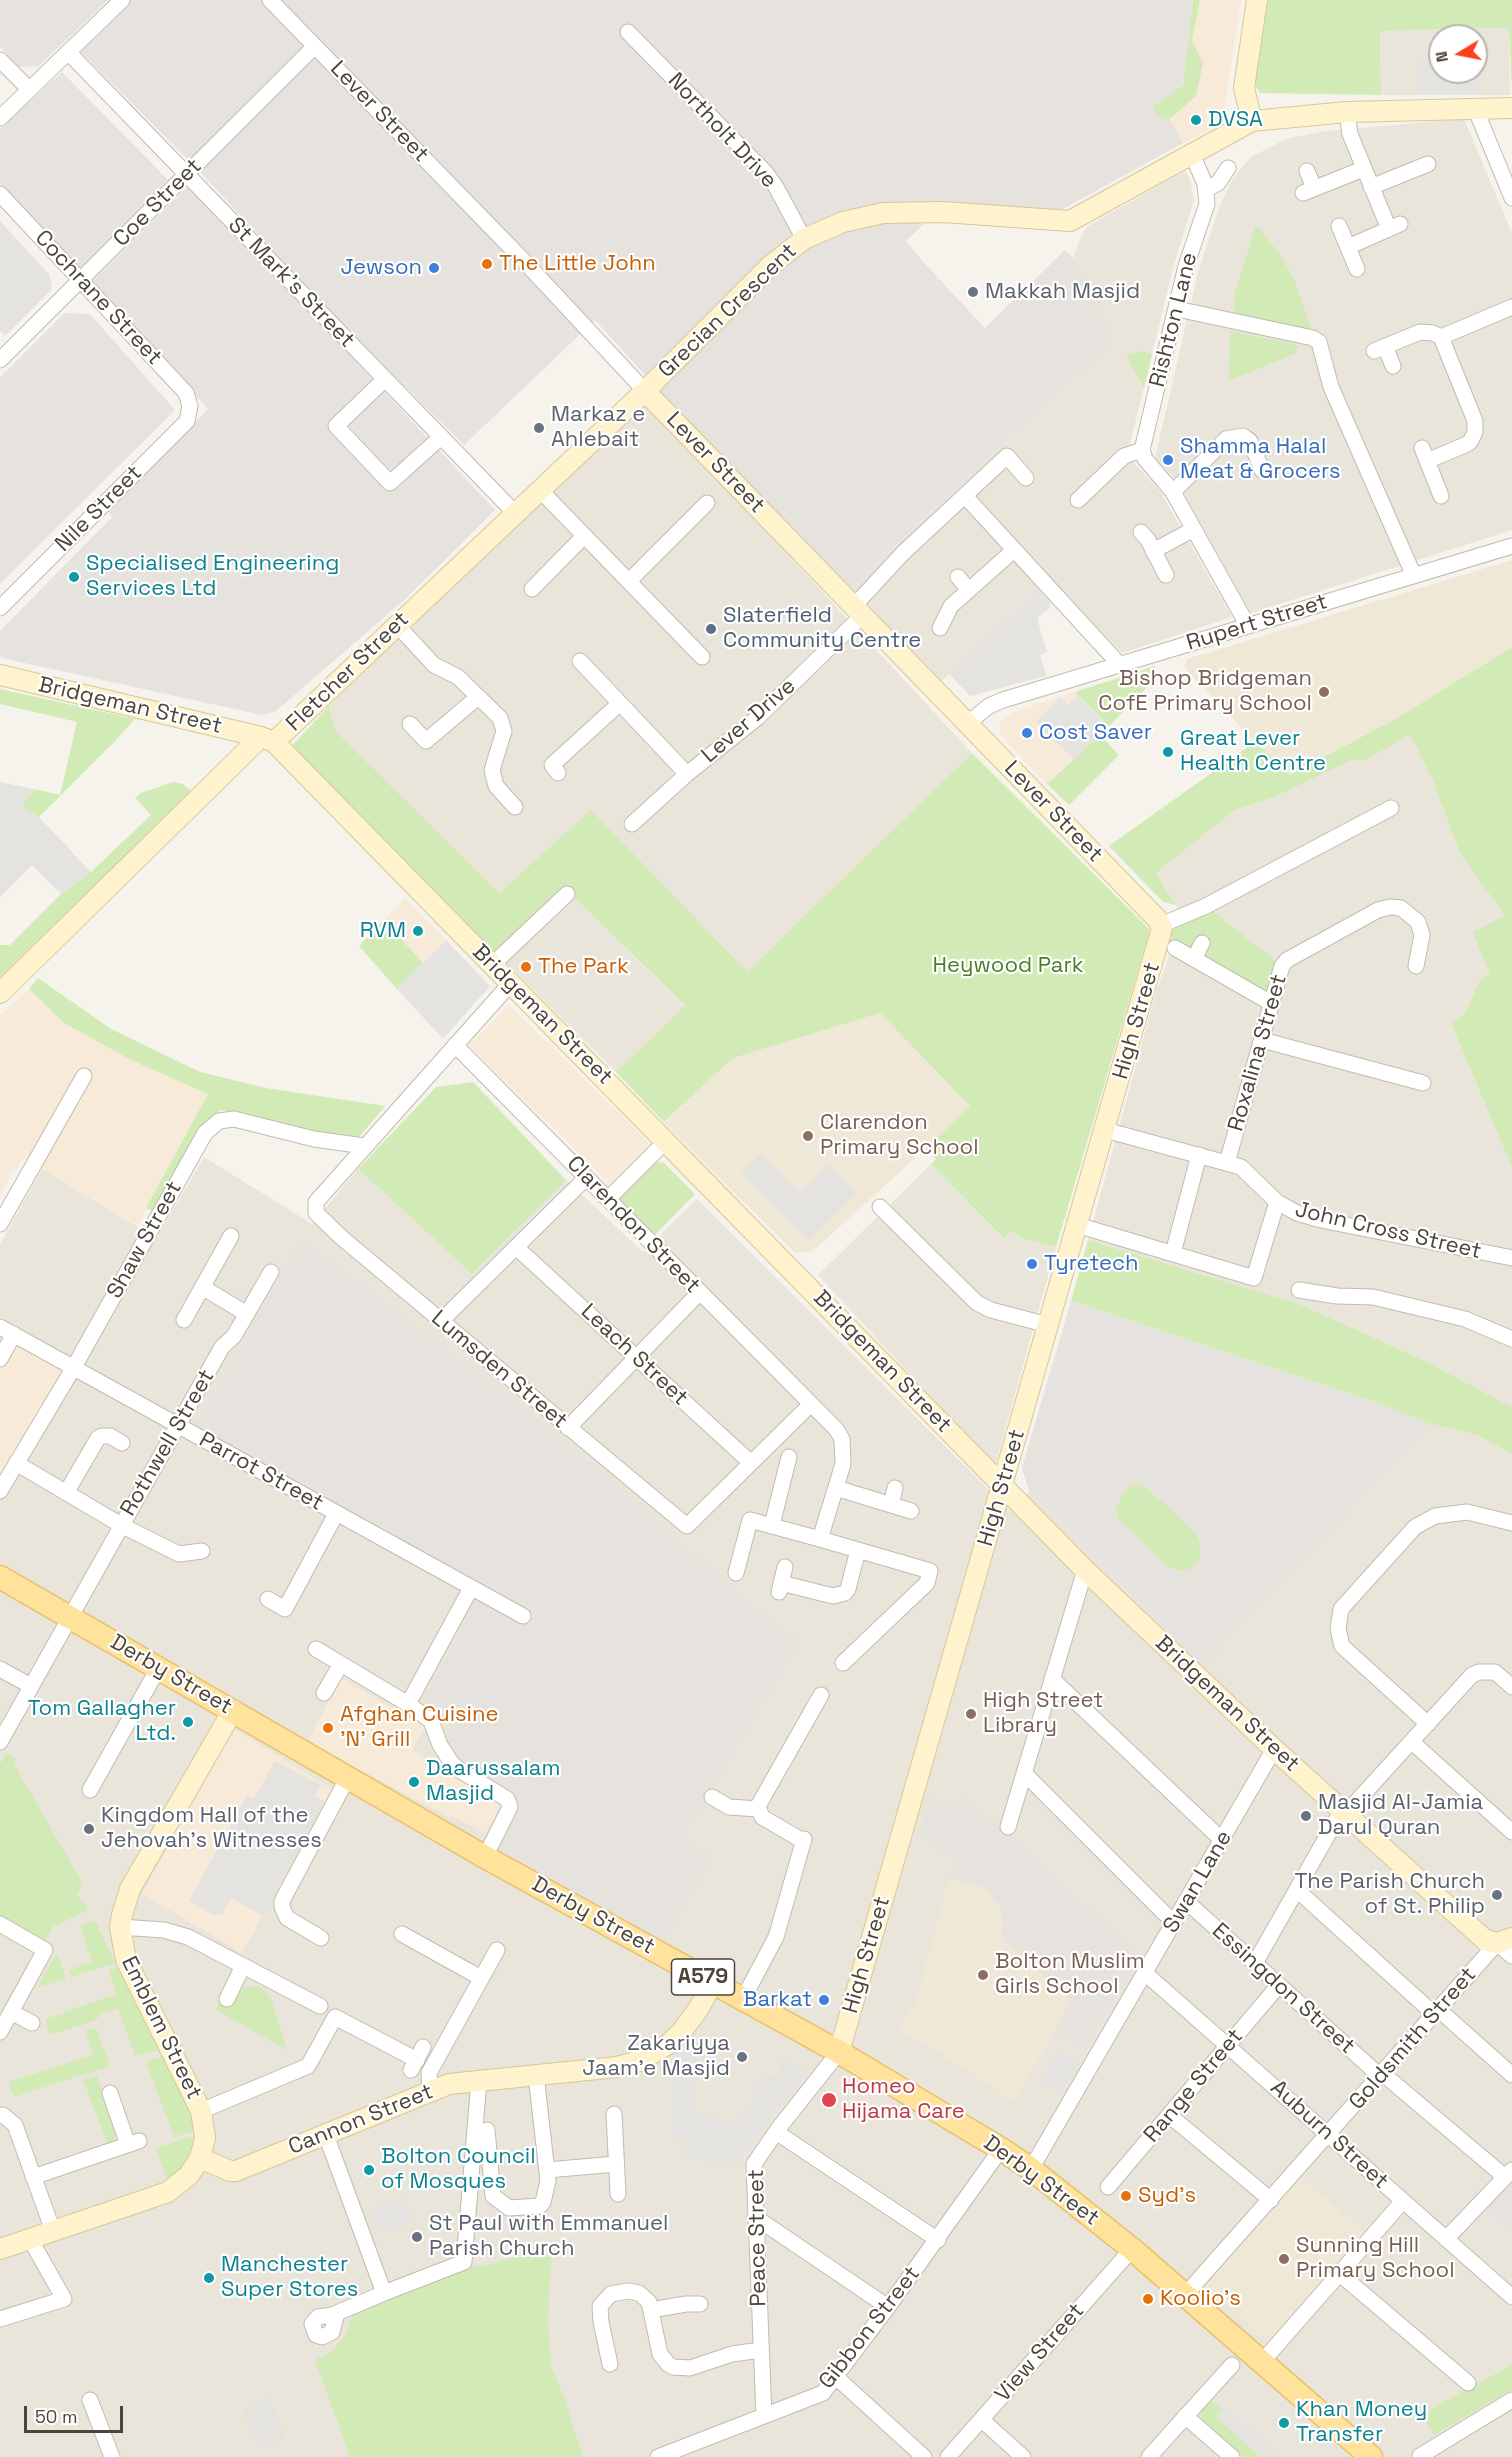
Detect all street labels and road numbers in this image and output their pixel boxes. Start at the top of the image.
street label: Lever Street [324,56,434,168]
street label: Northolt Drive [662,68,782,194]
street label: Coe Street [108,153,208,253]
street label: St Mark's Street [222,212,360,354]
street label: Cochrane Street [29,225,167,371]
street label: Grecian Crescent [653,238,803,384]
street label: Rishton Lane [1145,250,1203,390]
street label: Lever Street [660,407,770,519]
street label: Nile Street [50,460,148,558]
street label: Rupert Street [1183,589,1331,657]
street label: Fletcher Street [281,607,415,737]
street label: Bridgeman Street [36,672,224,740]
street label: Lever Drive [697,673,801,769]
street label: Lever Street [998,756,1108,868]
street label: Bridgeman Street [466,939,618,1091]
street label: High Street [1108,960,1166,1082]
street label: Roxalina Street [1223,972,1293,1134]
street label: Clarendon Street [561,1151,705,1299]
street label: Shaw Street [102,1177,188,1303]
street label: John Cross Street [1292,1197,1484,1265]
street label: Bridgeman Street [807,1285,957,1439]
street label: Leach Street [575,1299,693,1411]
street label: Lumsden Street [426,1305,572,1435]
street label: Rothwell Street [115,1365,221,1521]
street label: Parrot Street [194,1427,328,1517]
street label: High Street [973,1427,1031,1549]
street label: Derby Street [105,1629,237,1721]
street label: Bridgeman Street [1149,1630,1305,1778]
street label: Swan Lane [1158,1826,1238,1938]
street label: Derby Street [527,1871,659,1961]
street label: High Street [838,1894,896,2016]
street label: Essingdon Street [1206,1918,1360,2060]
street label: Emblem Street [115,1952,207,2104]
road number: A579 [672,1959,734,1995]
street label: Goldsmith Street [1344,1962,1482,2116]
street label: Range Street [1139,2024,1249,2148]
street label: Auburn Street [1265,2075,1393,2195]
street label: Cannon Street [285,2079,437,2161]
street label: Derby Street [978,2130,1104,2232]
street label: Peace Street [744,2169,772,2307]
street label: Gibbon Street [814,2261,926,2395]
street label: View Street [990,2298,1090,2408]

